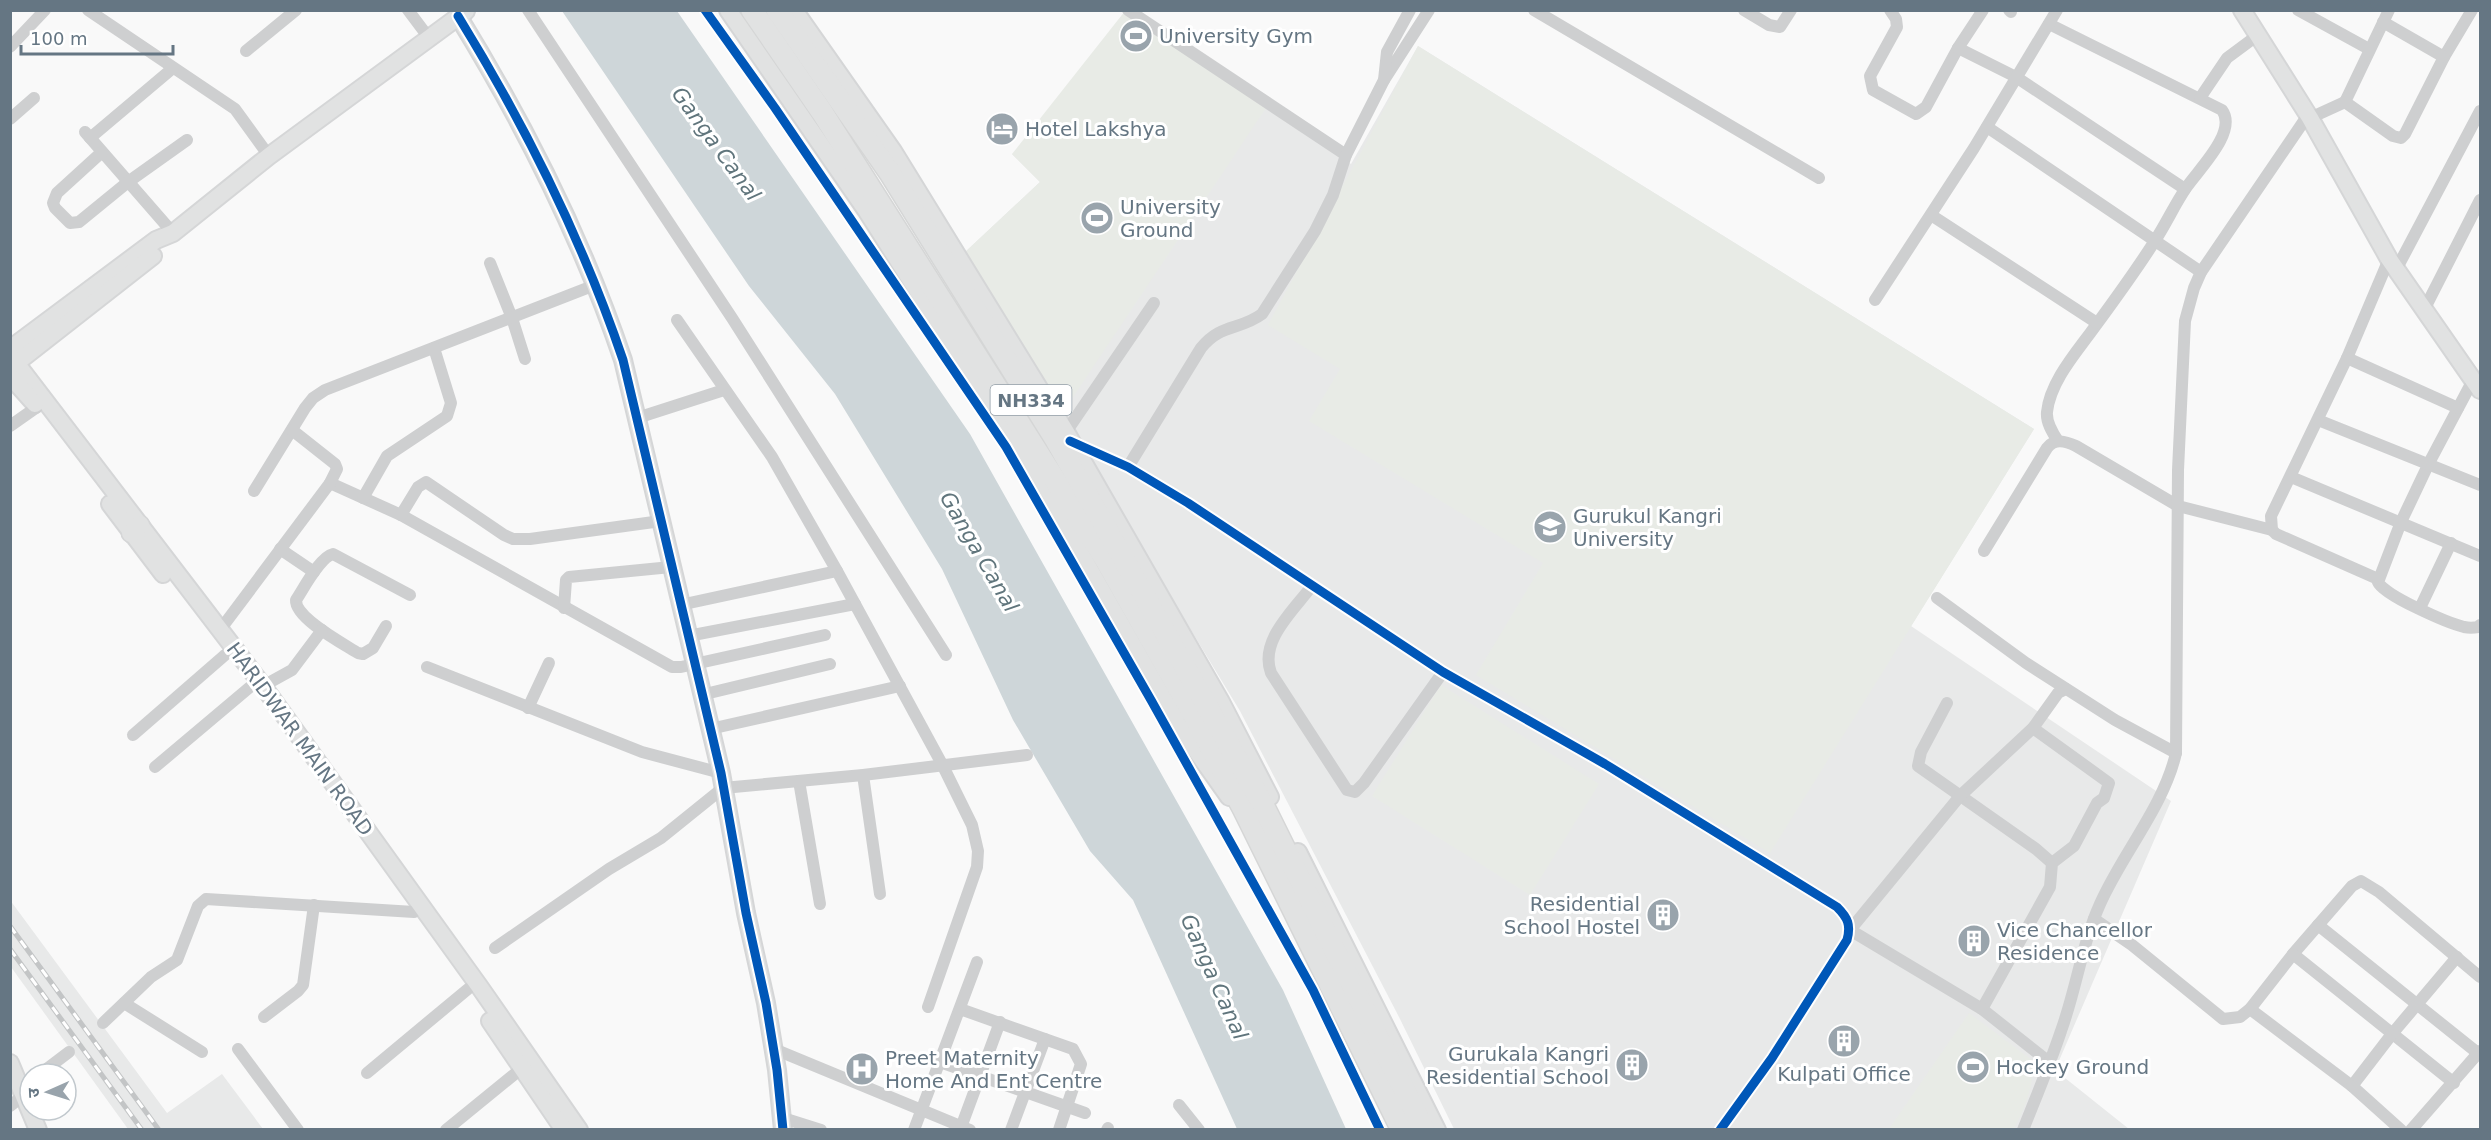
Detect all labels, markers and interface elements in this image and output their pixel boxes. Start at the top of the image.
scale bar [21,18,172,56]
sports icon: University Gym [1118,18,1154,54]
place label: University Gym [1159,24,1313,48]
text: 100 m [30,28,88,49]
water label: Ganga Canal [667,82,765,206]
hotel icon: Hotel Lakshya [984,111,1020,147]
place label: Hotel Lakshya [1025,117,1167,141]
place label: University Ground [1120,195,1221,242]
sports icon: University Ground [1079,200,1115,236]
road number: NH334 [990,385,1072,415]
water label: Ganga Canal [935,488,1023,617]
place label: Gurukul Kangri University [1573,504,1722,551]
school or university icon: Gurukul Kangri University [1532,509,1568,545]
street label: HARIDWAR MAIN ROAD [222,638,378,840]
place label: Residential School Hostel [1504,892,1640,939]
building icon: Residential School Hostel [1645,897,1681,933]
water label: Ganga Canal [1176,911,1252,1044]
place label: Vice Chancellor Residence [1997,918,2153,965]
building icon: Vice Chancellor Residence [1956,923,1992,959]
building icon: Kulpati Office [1826,1023,1862,1059]
place label: Gurukala Kangri Residential School [1426,1042,1609,1089]
place label: Preet Maternity Home And Ent Centre [885,1046,1102,1093]
building icon: Gurukala Kangri Residential School [1614,1047,1650,1083]
sports icon: Hockey Ground [1955,1049,1991,1085]
hospital icon: Preet Maternity Home And Ent Centre [844,1051,880,1087]
place label: Hockey Ground [1996,1055,2149,1079]
north arrow [18,1062,78,1122]
place label: Kulpati Office [1777,1062,1911,1086]
text: उ [24,1087,43,1098]

